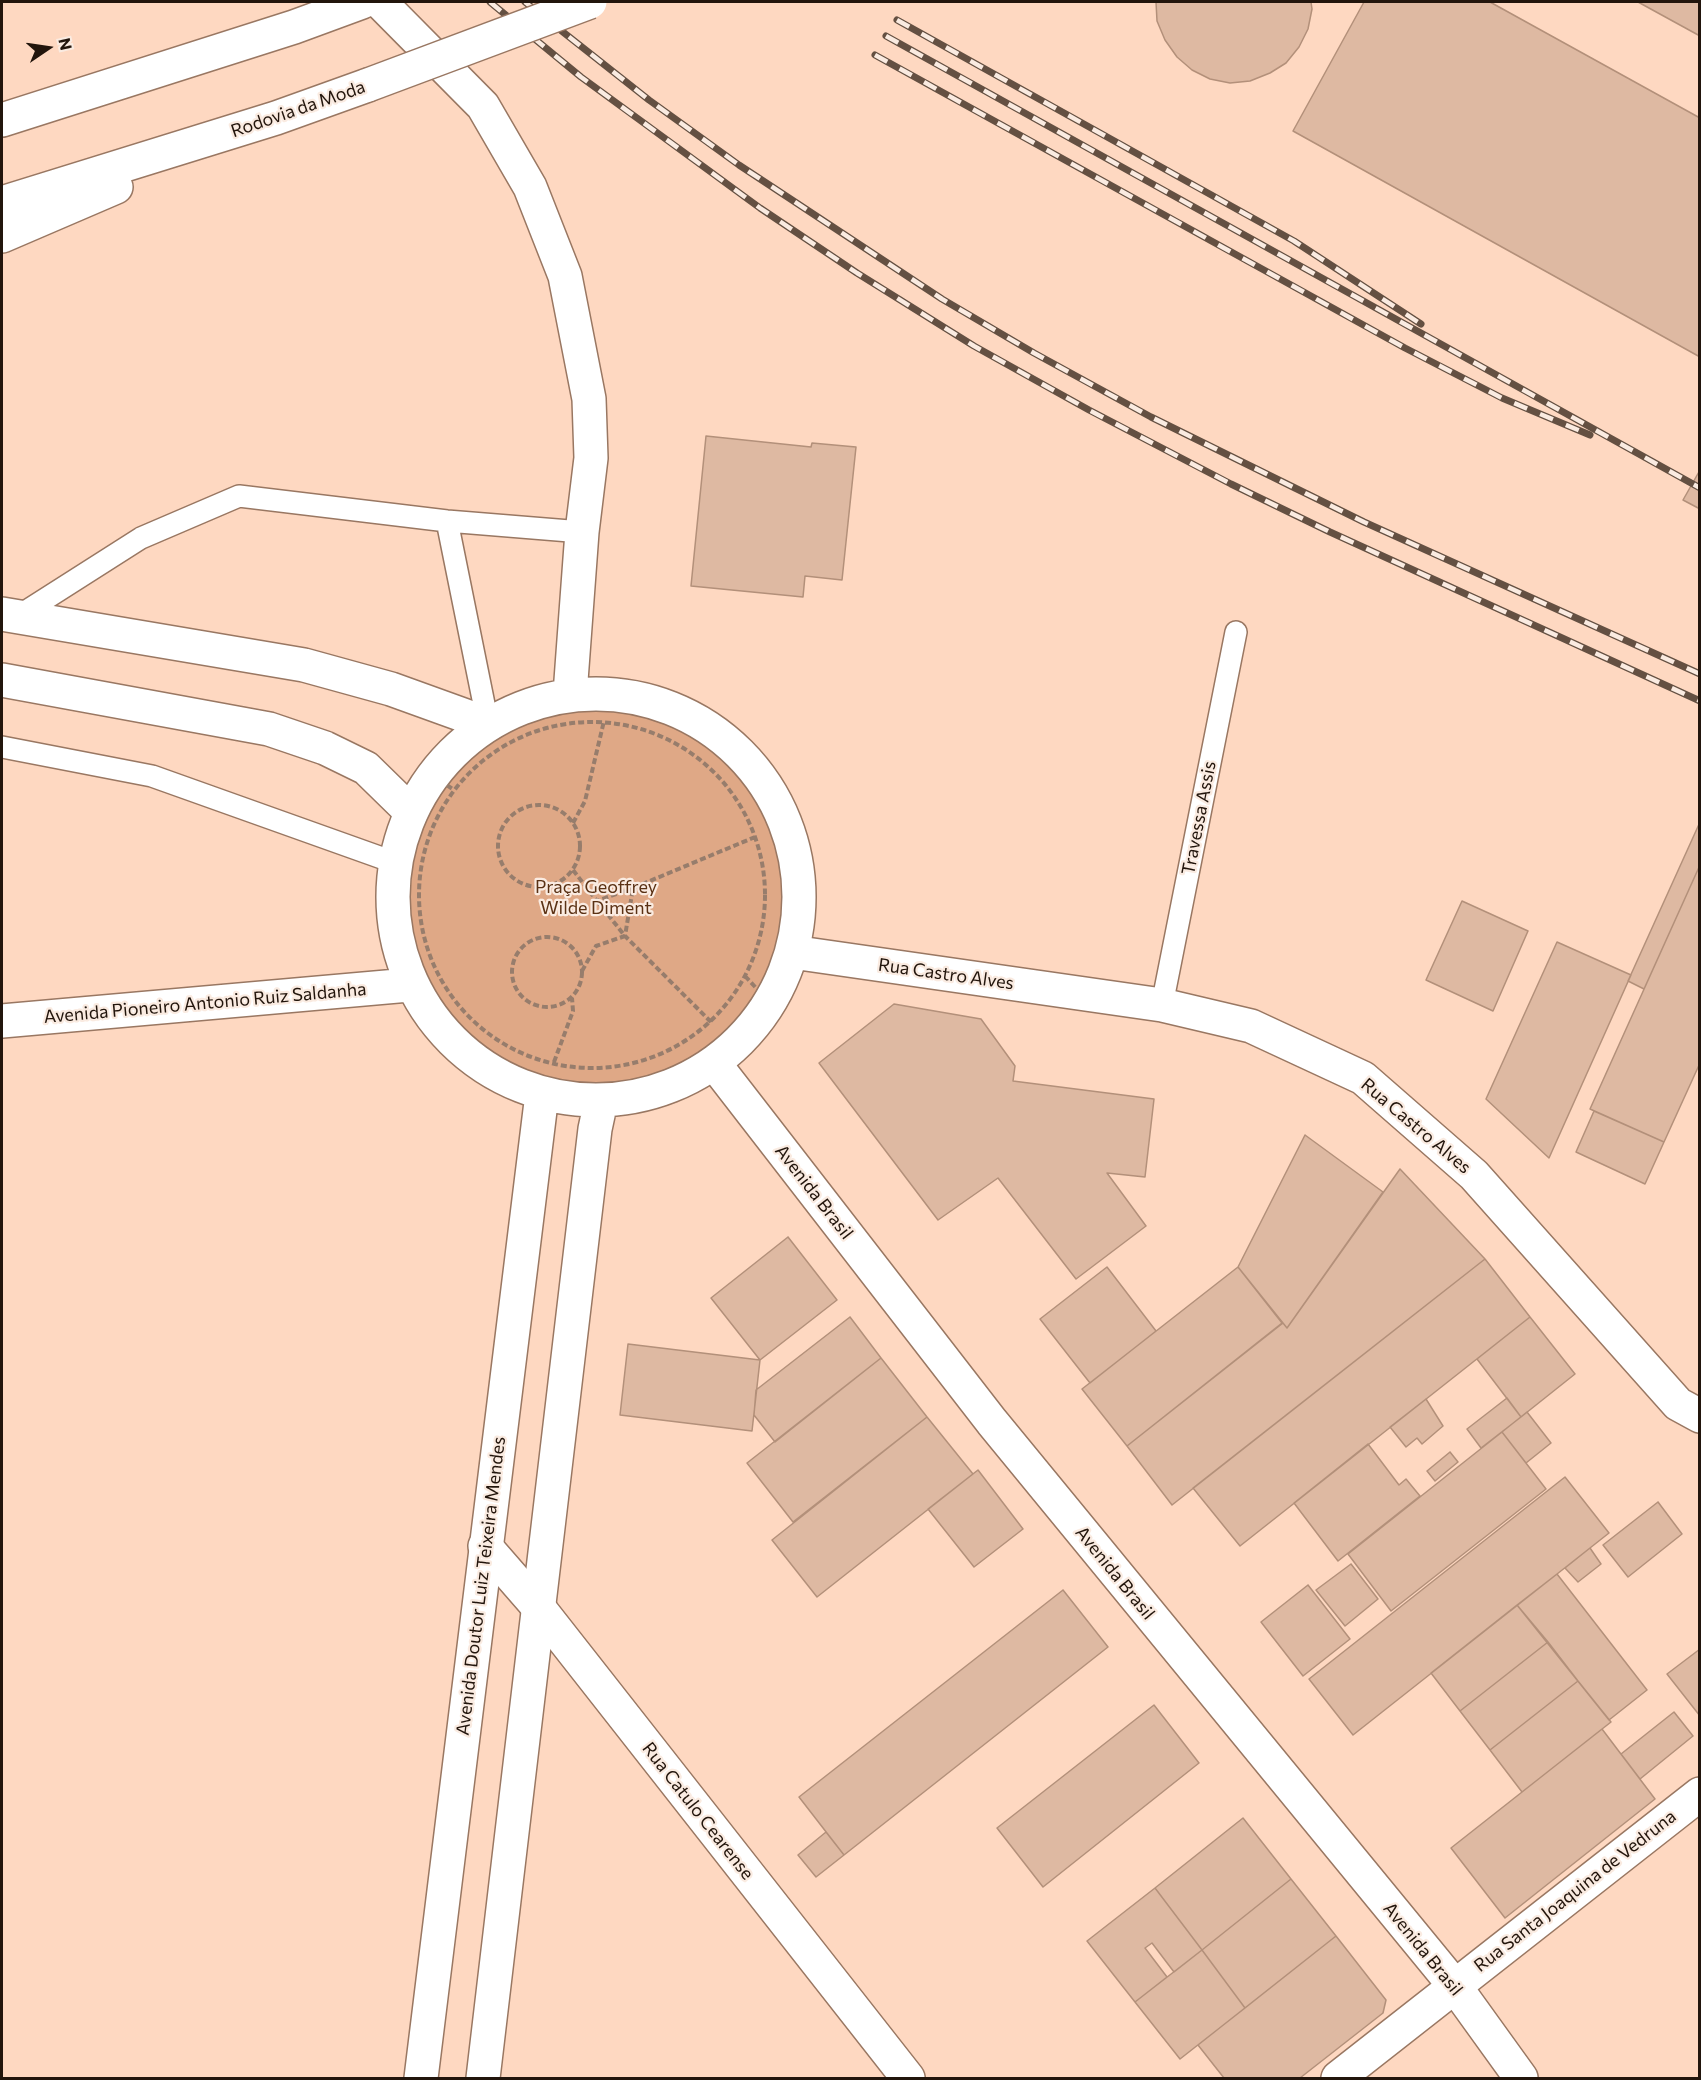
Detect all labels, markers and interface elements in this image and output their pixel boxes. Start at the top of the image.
north arrow [18,18,78,78]
text: N [55,36,77,52]
street label: Rodovia da Moda [228,76,368,142]
street label: Travessa Assis [1177,759,1221,877]
park label: Praça Geoffrey Wilde Diment [535,876,657,918]
street label: Rua Castro Alves [877,954,1015,994]
street label: Avenida Pioneiro Antonio Ruiz Saldanha [43,978,367,1028]
street label: Rua Castro Alves [1357,1074,1475,1178]
street label: Avenida Brasil [770,1141,858,1243]
street label: Avenida Doutor Luiz Teixeira Mendes [452,1435,510,1737]
street label: Avenida Brasil [1071,1522,1159,1624]
street label: Rua Catulo Cearense [638,1738,758,1884]
street label: Rua Santa Joaquina de Vedruna [1470,1805,1680,1977]
street label: Avenida Brasil [1379,1898,1467,2000]

